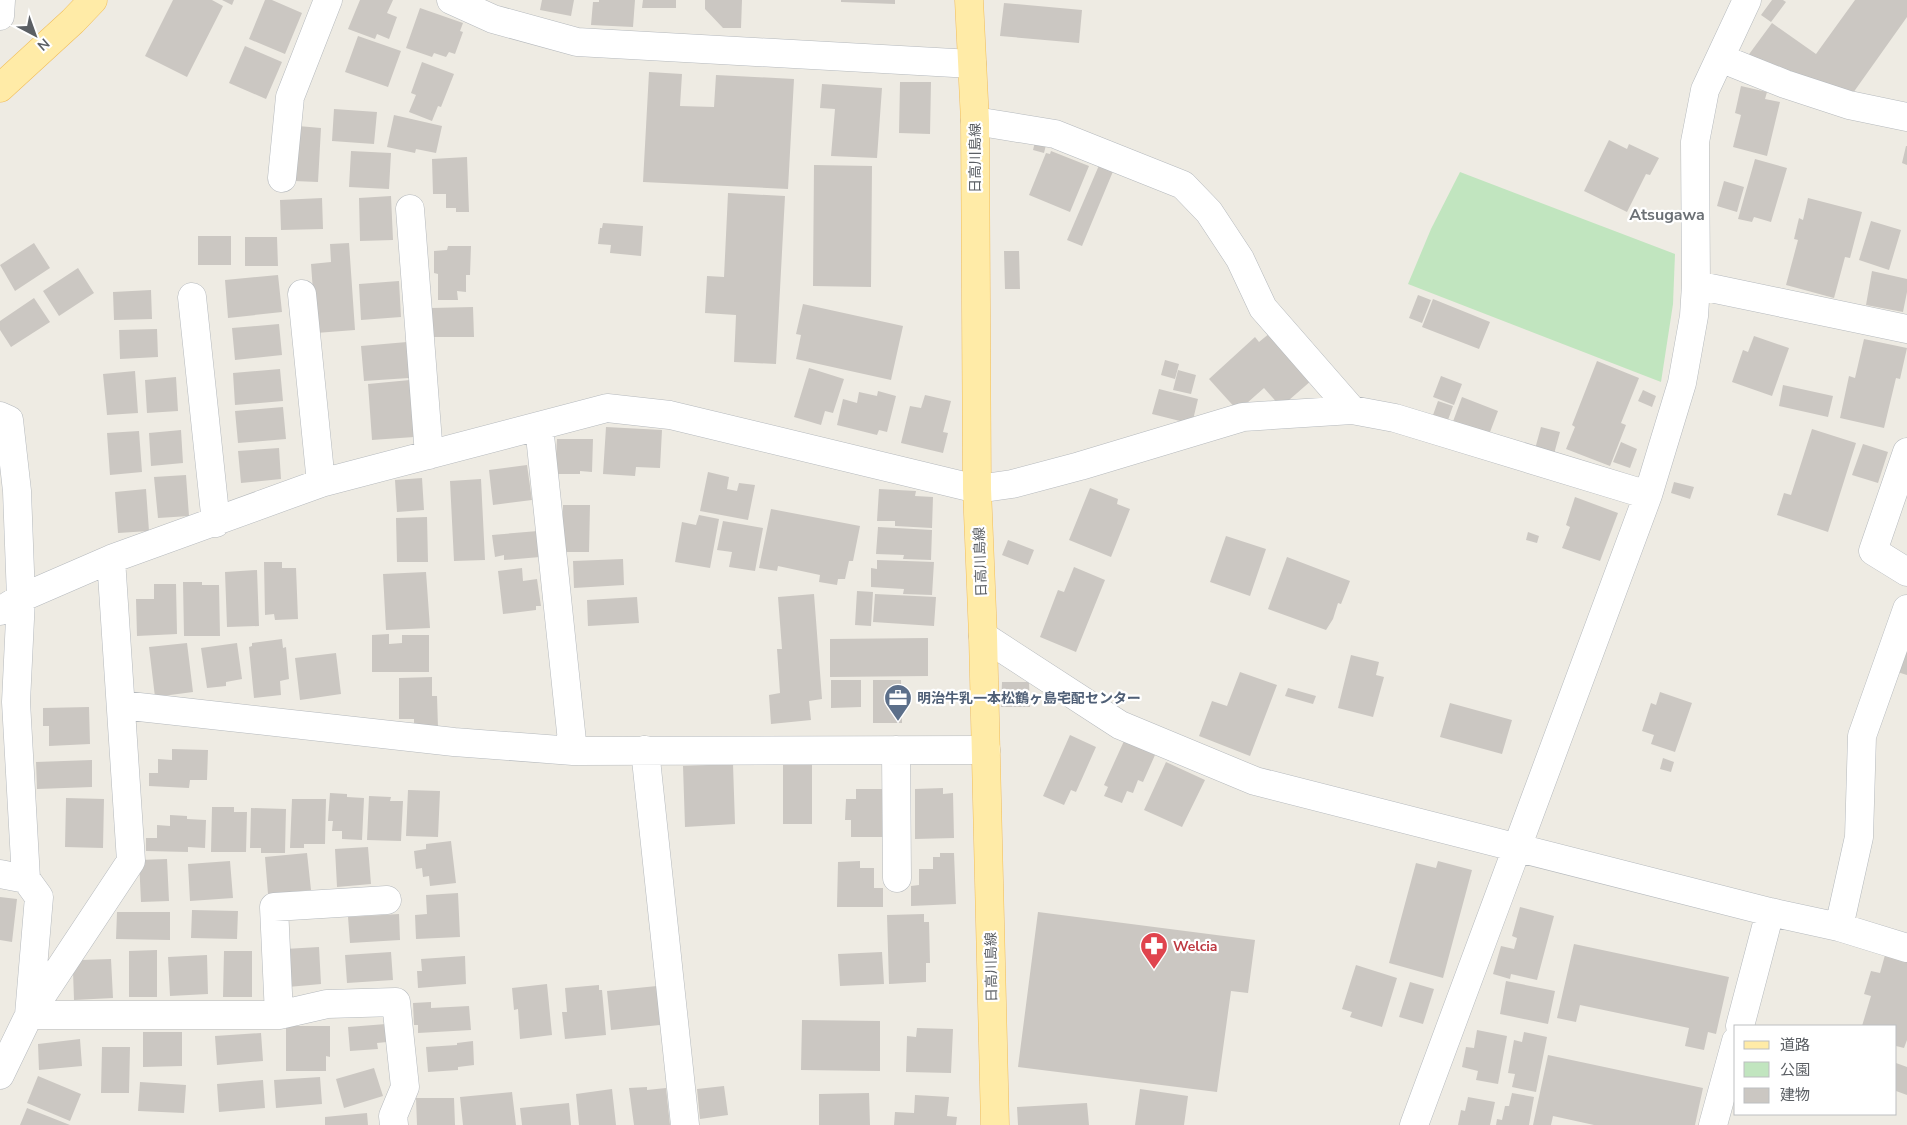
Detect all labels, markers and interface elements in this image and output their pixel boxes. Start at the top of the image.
north arrow [10,10,60,60]
text: N [33,34,53,55]
street label: 日高川島線 [966,123,985,193]
district label: Atsugawa [1629,204,1705,226]
street label: 日高川島線 [970,527,991,597]
office icon: 明治牛乳一本松鶴ヶ島宅配センター [883,683,913,722]
place label: 明治牛乳一本松鶴ヶ島宅配センター [917,689,1141,708]
pharmacy icon: Welcia [1139,931,1169,970]
street label: 日高川島線 [981,932,1002,1002]
place label: Welcia [1173,937,1218,956]
legend [1734,1025,1897,1115]
text: 道路 [1780,1035,1810,1055]
text: 公園 [1780,1060,1810,1080]
text: 建物 [1780,1085,1810,1105]

